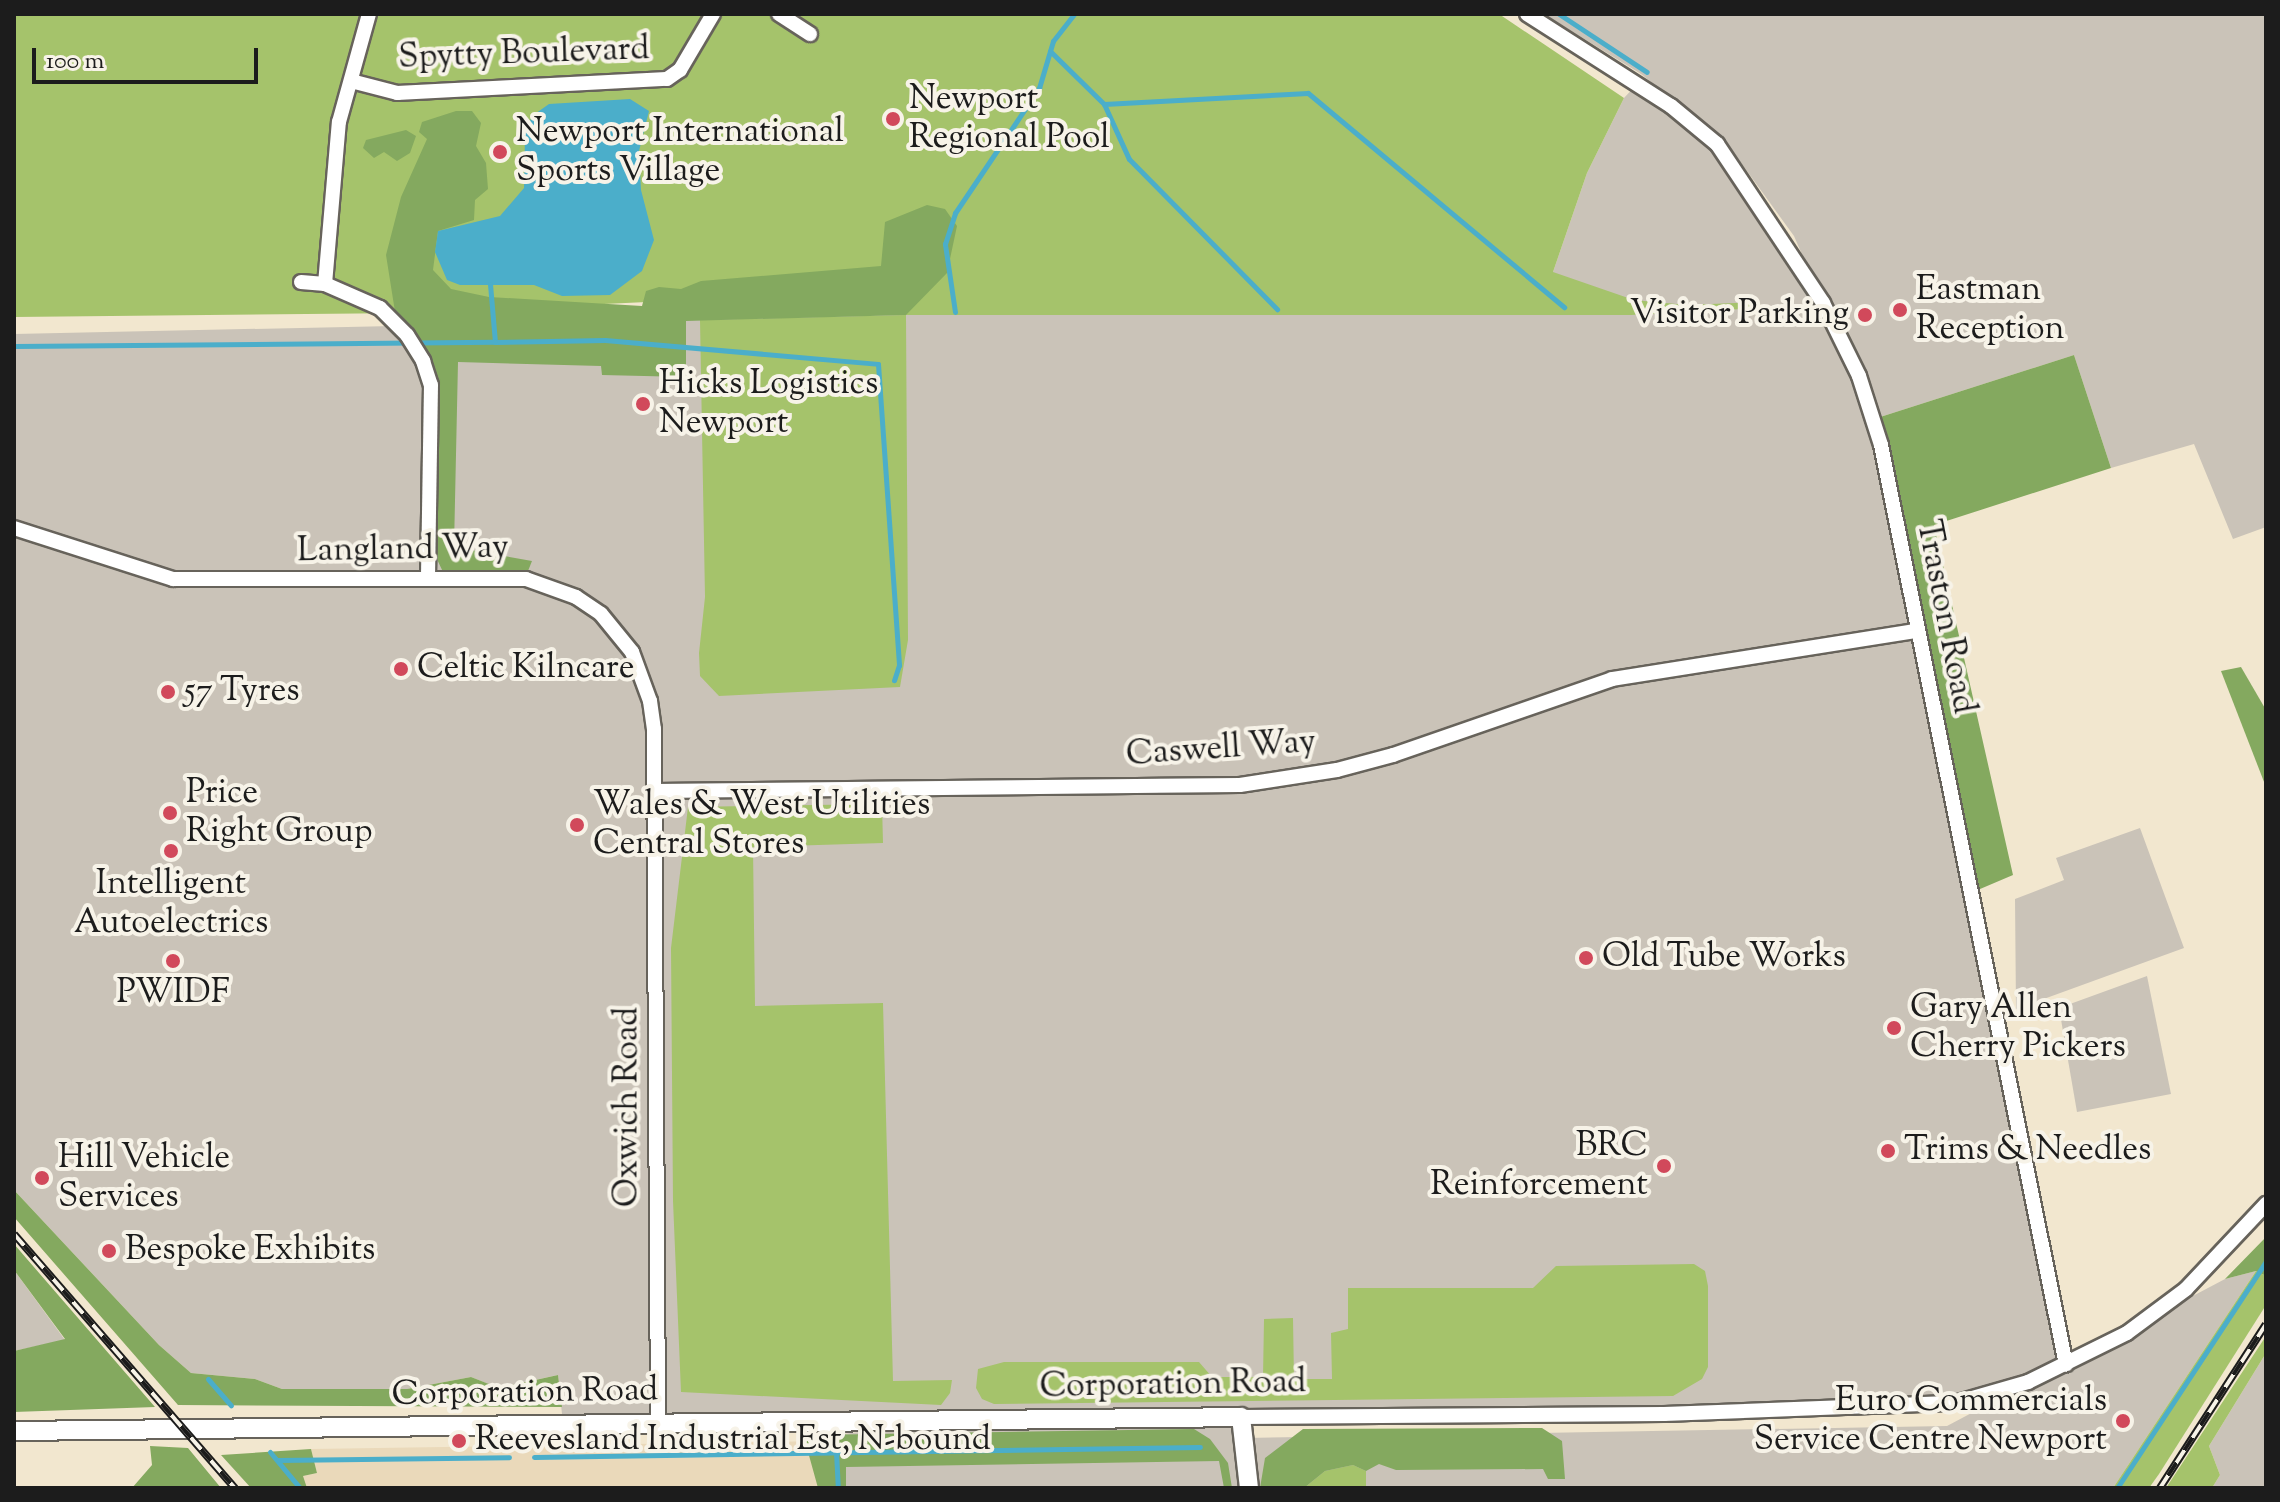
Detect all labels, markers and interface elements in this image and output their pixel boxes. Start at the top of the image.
street label: Spytty Boulevard [398,29,650,79]
scale bar [36,32,262,82]
text: 100 m [46,45,104,79]
place label: Newport Regional Pool [909,79,1110,158]
marker: Newport Regional Pool [884,110,902,128]
place label: Newport International Sports Village [516,112,844,192]
marker: Newport International Sports Village [491,143,509,161]
place label: Eastman Reception [1916,270,2065,350]
place label: Visitor Parking [1630,295,1849,335]
marker: Eastman Reception [1891,301,1909,319]
marker: Visitor Parking [1856,306,1874,324]
place label: Hicks Logistics Newport [659,364,878,444]
marker: Hicks Logistics Newport [634,395,652,413]
street label: Traston Road [1906,517,1984,717]
street label: Langland Way [297,528,509,572]
place label: Celtic Kilncare [417,649,635,689]
marker: Celtic Kilncare [392,660,410,678]
place label: 57 Tyres [184,672,300,712]
marker: 57 Tyres [159,683,177,701]
street label: Caswell Way [1125,722,1317,776]
place label: Price Right Group [186,773,373,852]
place label: Wales & West Utilities Central Stores [593,785,930,864]
marker: Price Right Group [161,804,179,822]
marker: Wales & West Utilities Central Stores [568,816,586,834]
marker: Intelligent Autoelectrics [162,842,180,860]
place label: Intelligent Autoelectrics [74,864,268,944]
place label: Old Tube Works [1602,938,1846,978]
marker: Old Tube Works [1577,949,1595,967]
marker: PWIDF [164,952,182,970]
place label: PWIDF [116,974,230,1014]
place label: Gary Allen Cherry Pickers [1910,988,2126,1068]
street label: Oxwich Road [608,1007,648,1207]
marker: Gary Allen Cherry Pickers [1885,1019,1903,1037]
place label: BRC Reinforcement [1430,1126,1648,1206]
place label: Trims & Needles [1904,1131,2151,1171]
place label: Hill Vehicle Services [58,1138,230,1218]
marker: Trims & Needles [1879,1142,1897,1160]
marker: BRC Reinforcement [1655,1157,1673,1175]
marker: Hill Vehicle Services [33,1169,51,1187]
place label: Bespoke Exhibits [125,1231,375,1271]
marker: Bespoke Exhibits [100,1242,118,1260]
street label: Corporation Road [1039,1362,1307,1408]
street label: Corporation Road [391,1370,659,1416]
place label: Euro Commercials Service Centre Newport [1754,1381,2107,1460]
marker: Euro Commercials Service Centre Newport [2114,1412,2132,1430]
place label: Reevesland Industrial Est, N-bound [475,1421,991,1461]
marker: Reevesland Industrial Est, N-bound [450,1432,468,1450]

